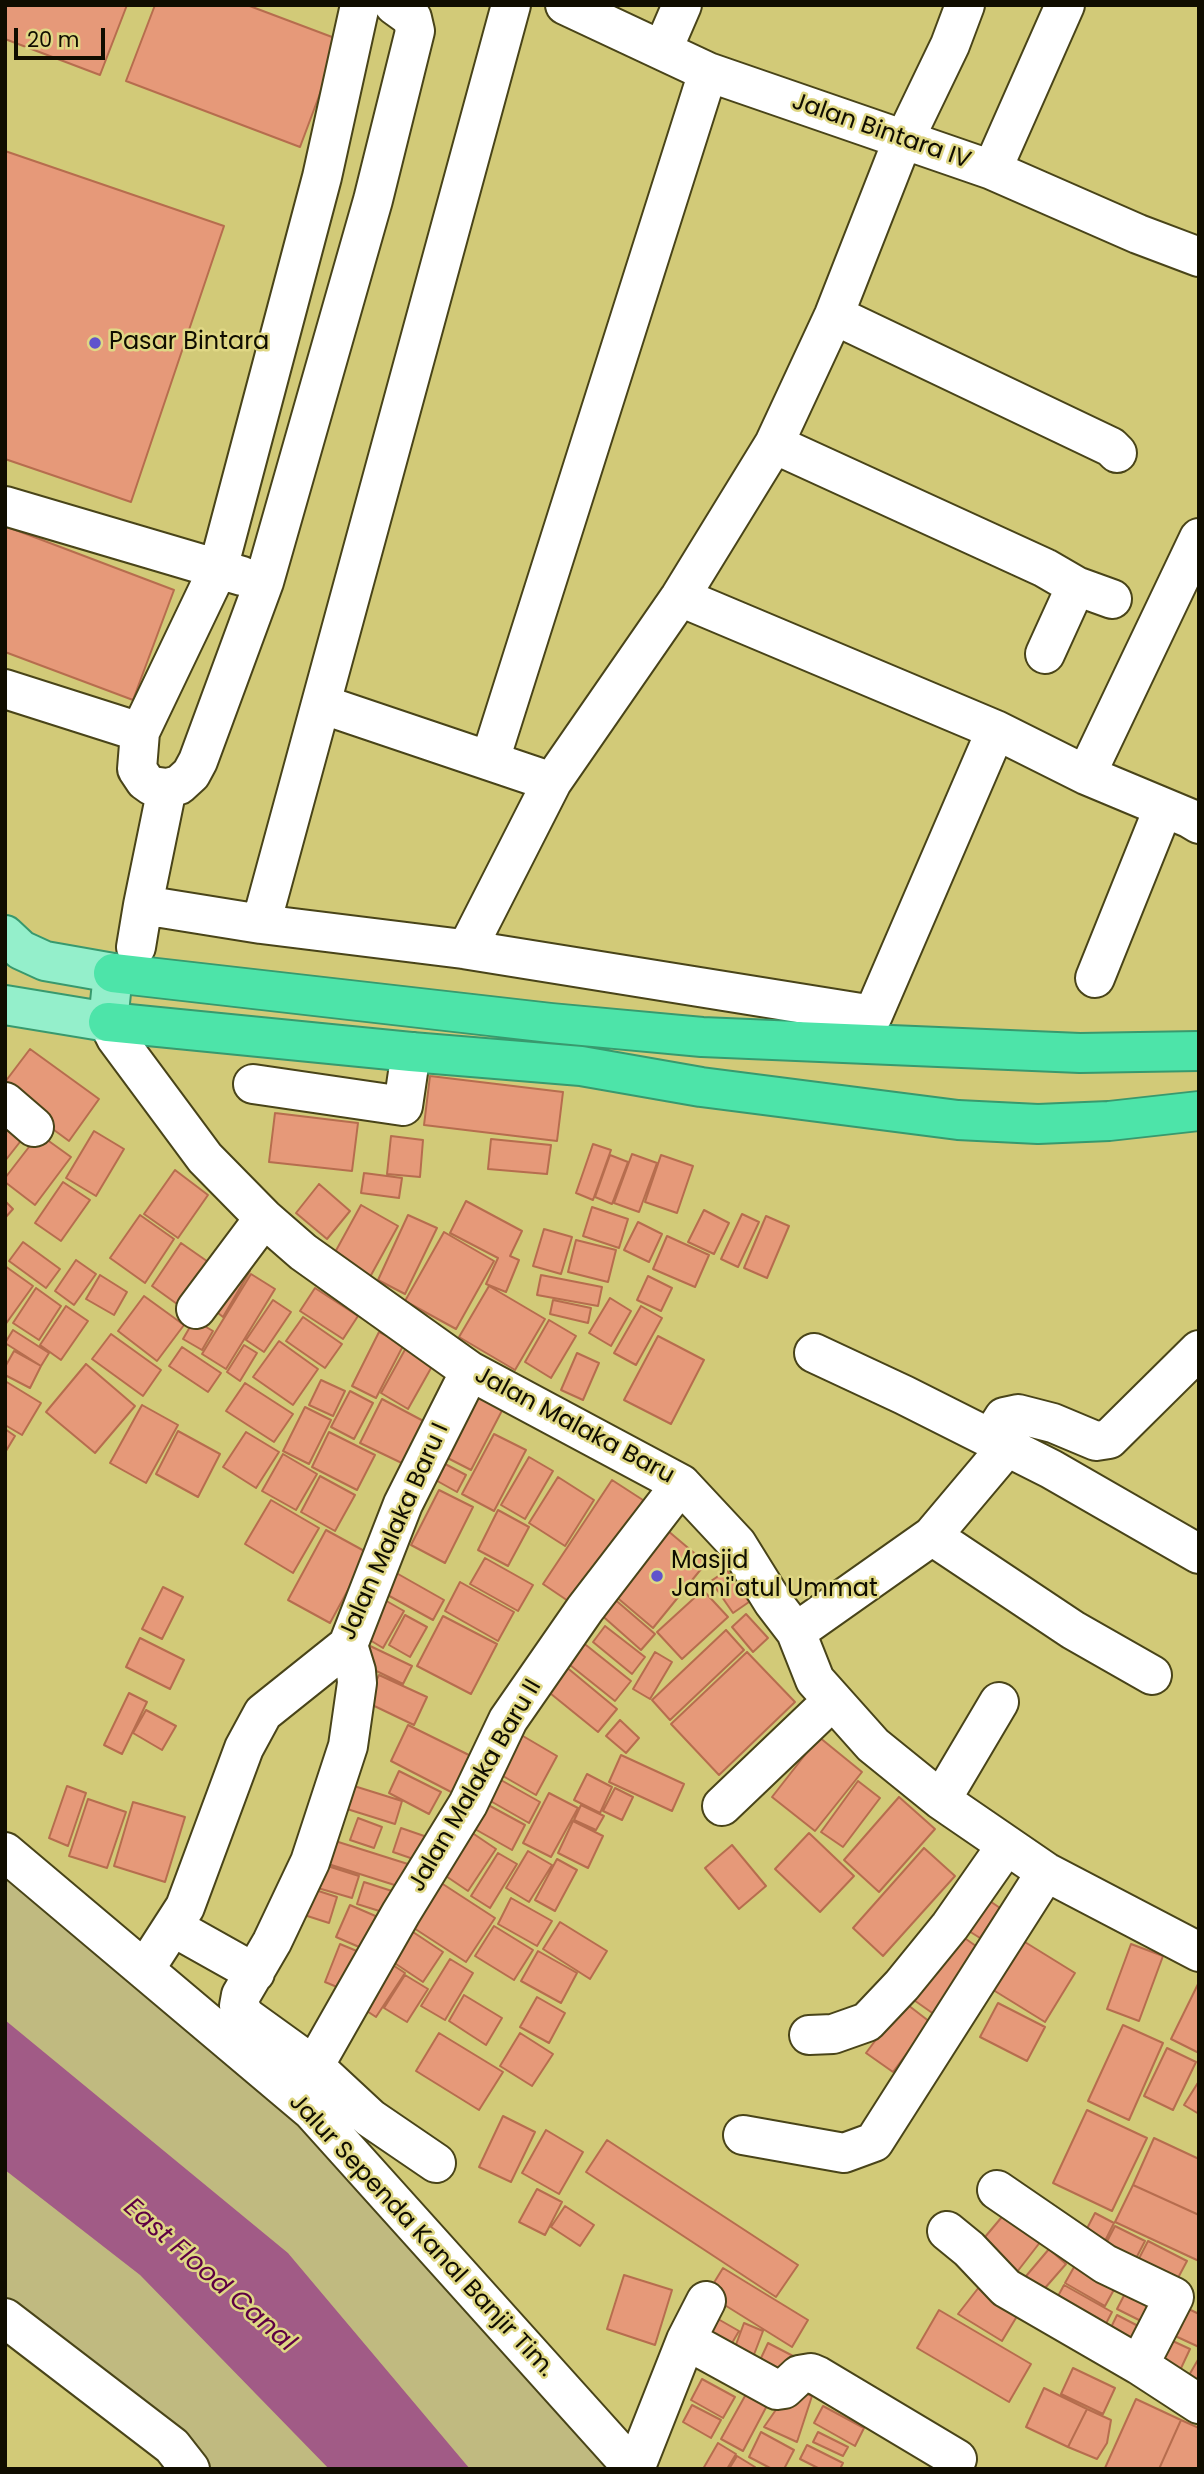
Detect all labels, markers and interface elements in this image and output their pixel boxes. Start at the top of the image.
scale bar [18,14,108,58]
text: 20 m [27,25,80,54]
street label: Jalan Bintara IV [788,88,974,176]
place label: Pasar Bintara [109,329,269,357]
marker: Pasar Bintara [87,335,103,351]
street label: Jalan Malaka Baru [469,1361,679,1491]
street label: Jalan Malaka Baru I [334,1419,456,1645]
place label: Masjid Jami'atul Ummat [671,1548,878,1604]
marker: Masjid Jami'atul Ummat [649,1568,665,1584]
street label: Jalan Malaka Baru II [403,1675,549,1897]
street label: Jalur Sependa Kanal Banjir Tim. [282,2088,560,2384]
water label: East Flood Canal [116,2193,302,2359]

